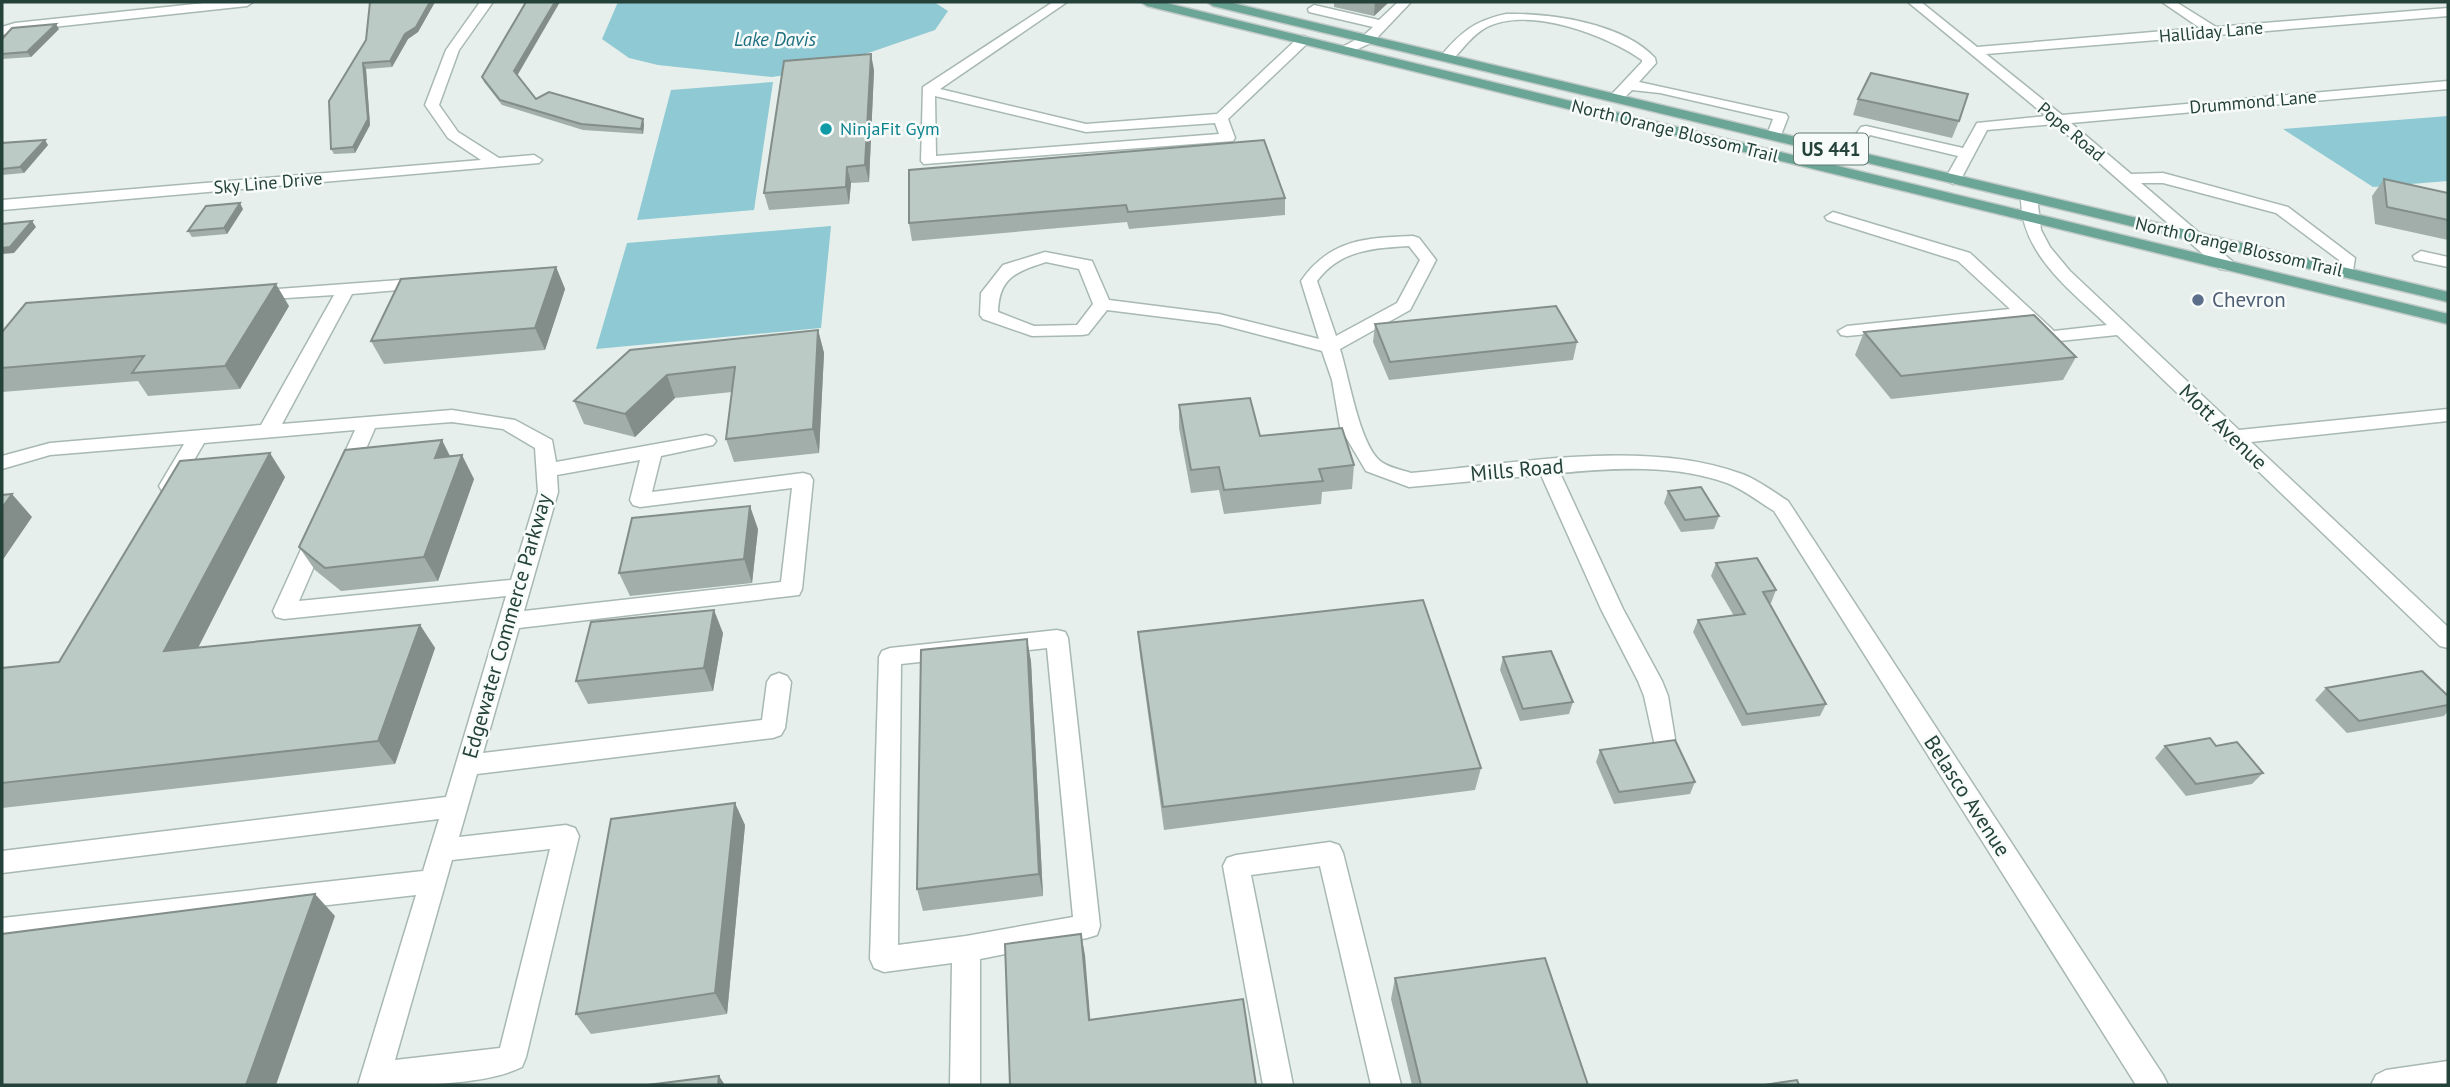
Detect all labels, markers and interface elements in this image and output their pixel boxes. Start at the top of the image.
street label: Halliday Lane [2158,15,2264,48]
water label: Lake Davis [734,27,816,51]
street label: Drummond Lane [2188,84,2318,119]
street label: North Orange Blossom Trail [1569,94,1782,168]
street label: Pope Road [2033,97,2110,166]
place label: NinjaFit Gym [840,117,940,140]
marker: NinjaFit Gym [818,121,834,137]
road number: US 441 [1794,134,1868,164]
street label: Sky Line Drive [213,166,323,199]
street label: North Orange Blossom Trail [2133,211,2346,282]
place label: Chevron [2212,286,2286,313]
marker: Chevron [2190,292,2206,308]
street label: Mott Avenue [2173,378,2273,475]
street label: Mills Road [1469,452,1565,487]
street label: Edgewater Commerce Parkway [456,490,557,761]
street label: Belasco Avenue [1918,730,2017,861]

